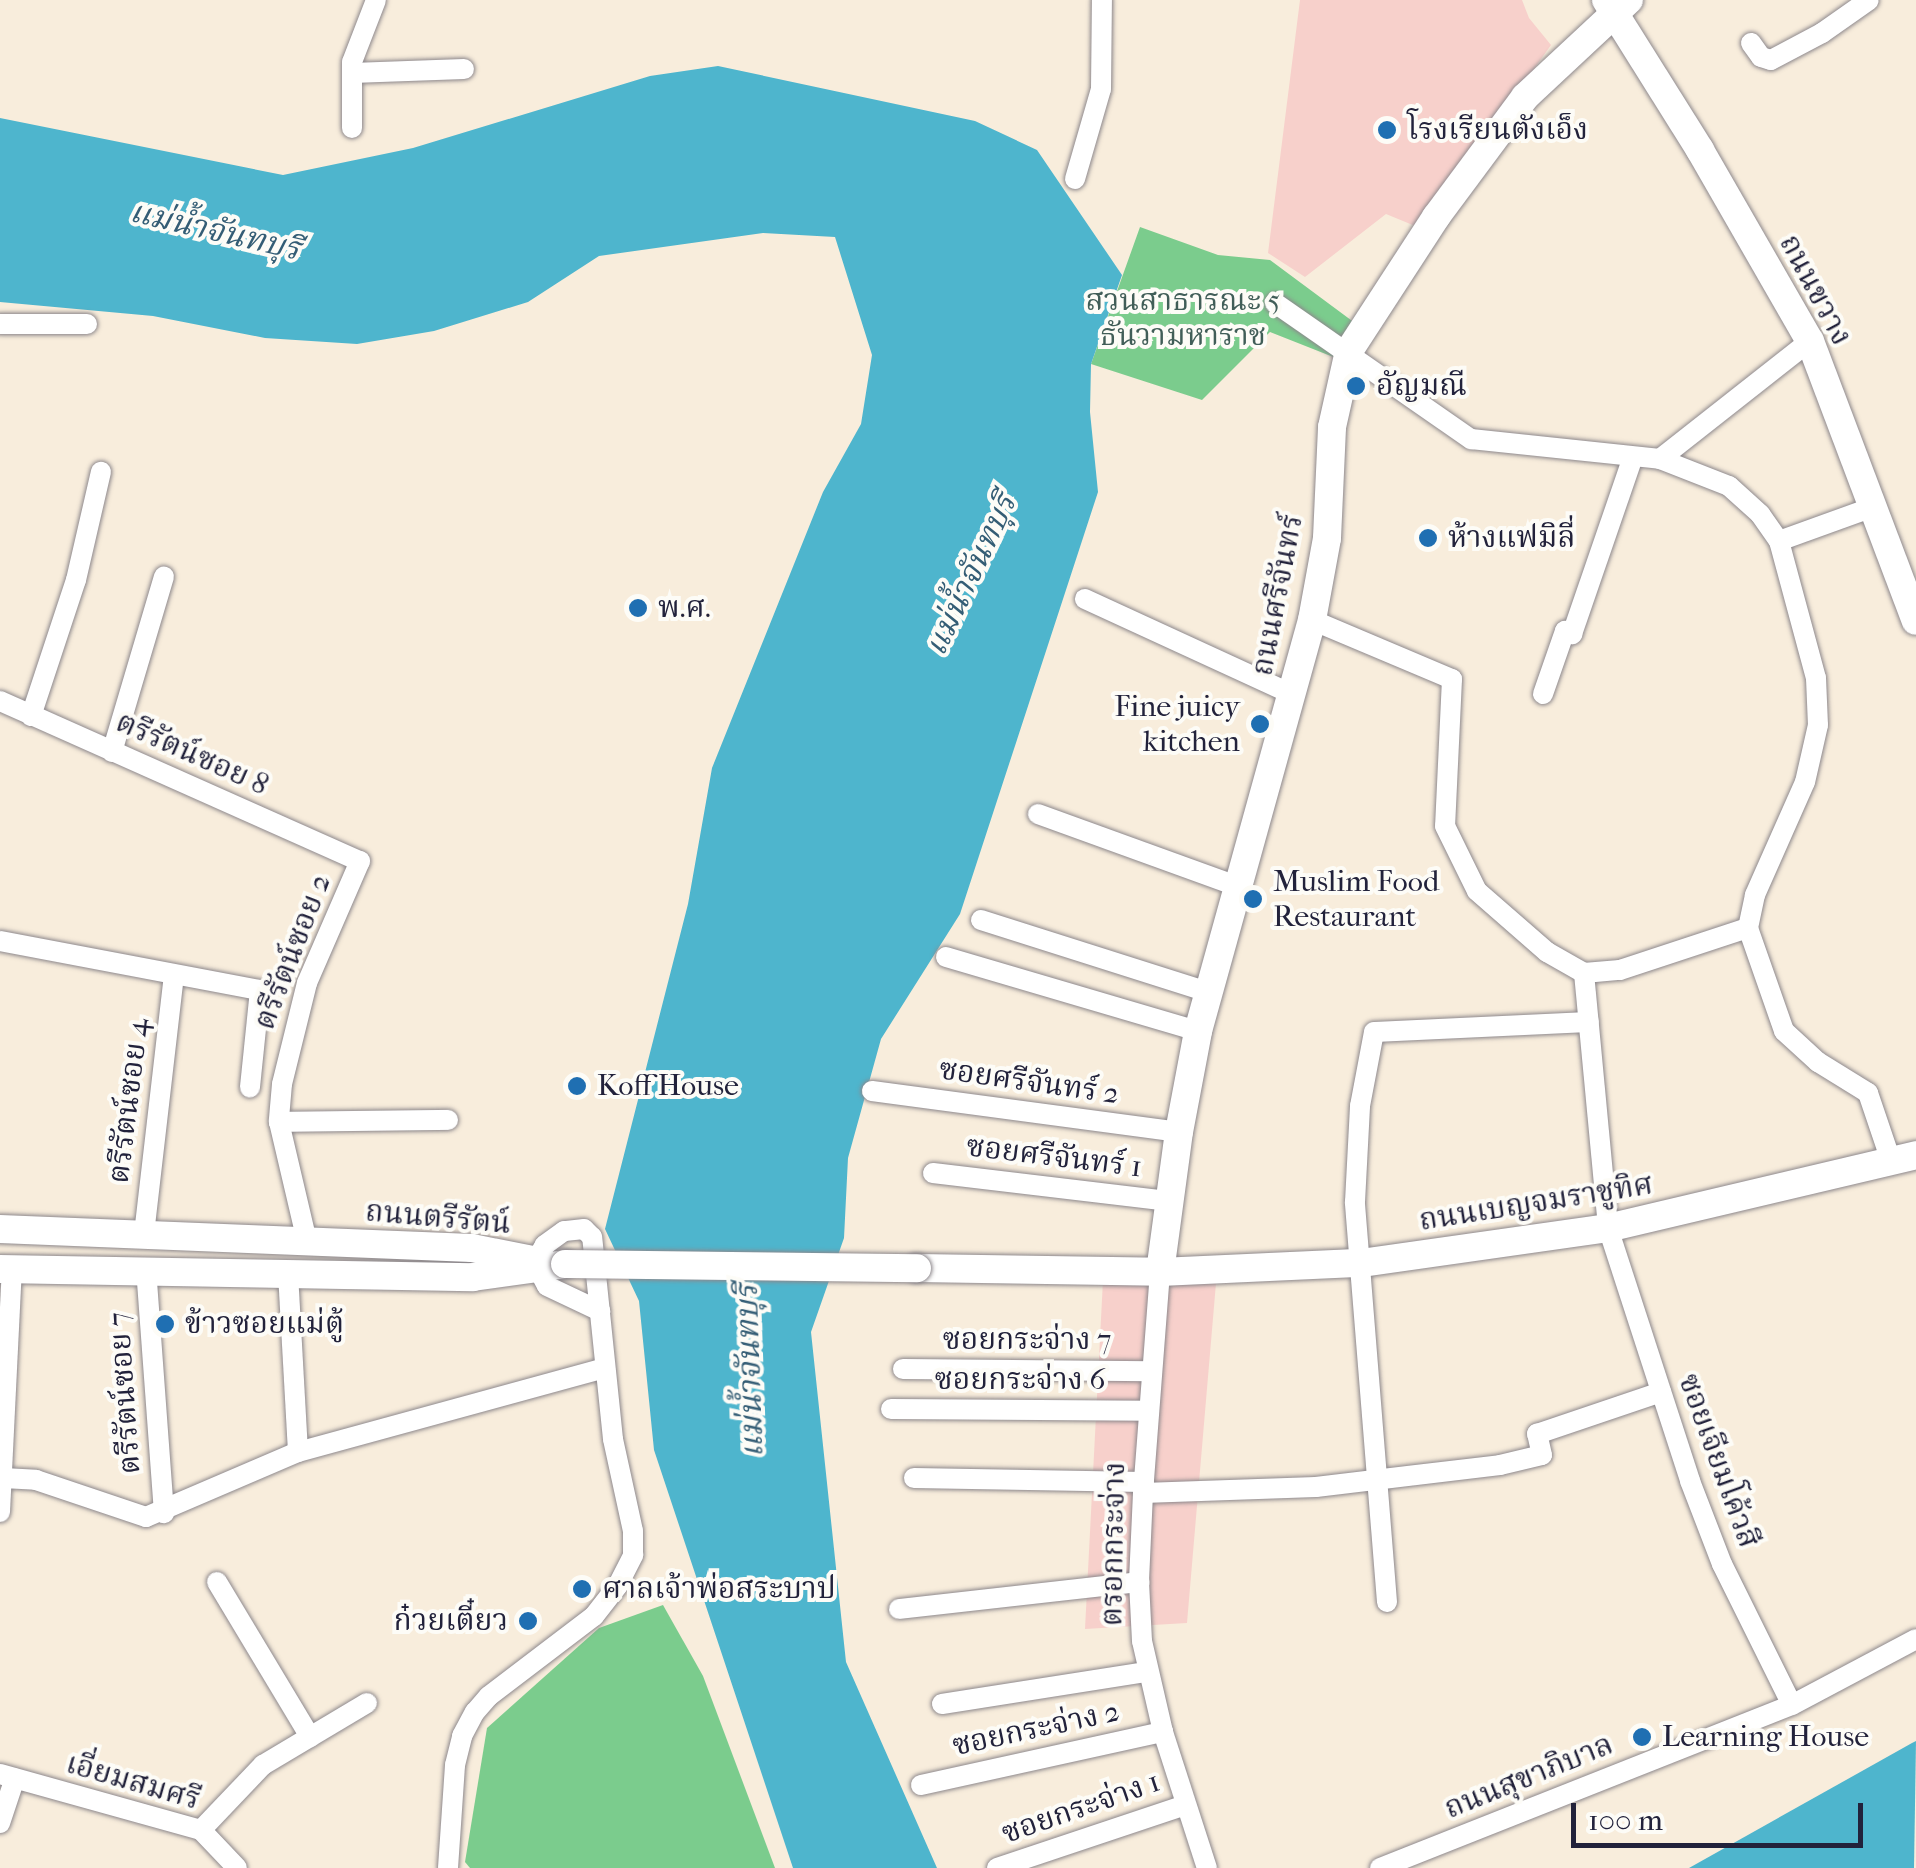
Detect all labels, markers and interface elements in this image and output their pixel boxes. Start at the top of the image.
place label: โรงเรียนตังเอ็ง [1407,112,1588,148]
marker: โรงเรียนตังเอ็ง [1376,119,1398,141]
water label: แม่น้ำจันทบุรี [126,193,304,269]
street label: ถนนขวาง [1771,229,1859,351]
park label: สวนสาธารณะ 5 ธันวามหาราช [1085,283,1281,354]
place label: อัญมณี [1376,368,1467,404]
marker: อัญมณี [1345,375,1367,397]
water label: แม่น้ำจันทบุรี [917,488,1025,662]
street label: ถนนศรีจันทร์ [1245,511,1311,679]
place label: ห้างแฟมิลี่ [1448,520,1575,556]
marker: ห้างแฟมิลี่ [1417,527,1439,549]
place label: พ.ศ. [658,590,711,626]
marker: พ.ศ. [627,597,649,619]
place label: Fine juicy kitchen [1114,689,1240,760]
street label: ตรีรัตน์ซอย 8 [110,704,274,804]
marker: Fine juicy kitchen [1249,713,1271,735]
place label: Muslim Food Restaurant [1273,864,1439,934]
street label: ตรีรัตน์ซอย 2 [247,869,339,1035]
marker: Muslim Food Restaurant [1242,888,1264,910]
street label: ตรีรัตน์ซอย 4 [101,1017,157,1185]
street label: ซอยศรีจันทร์ 2 [937,1052,1121,1112]
place label: Koff House [597,1068,739,1104]
marker: Koff House [566,1075,588,1097]
street label: ซอยศรีจันทร์ 1 [964,1128,1144,1186]
street label: ถนนเบญจมราชูทิศ [1417,1167,1655,1239]
street label: ถนนตรีรัตน์ [364,1194,512,1242]
water label: แม่น้ำจันทบุรี [728,1284,772,1458]
place label: ข้าวซอยแม่ตู้ [185,1306,344,1342]
street label: ตรีรัตน์ซอย 7 [101,1311,149,1475]
marker: ข้าวซอยแม่ตู้ [154,1313,176,1335]
street label: ซอยกระจ่าง 7 [942,1322,1112,1358]
street label: ซอยกระจ่าง 6 [935,1362,1105,1398]
street label: ซอยเจียมโค้วสี [1670,1369,1766,1553]
street label: ตรอกกระจ่าง [1095,1462,1133,1626]
place label: ศาลเจ้าพ่อสระบาป [602,1571,836,1607]
marker: ศาลเจ้าพ่อสระบาป [571,1578,593,1600]
place label: ก๋วยเตี๋ยว [394,1603,508,1639]
marker: ก๋วยเตี๋ยว [517,1610,539,1632]
street label: ซอยกระจ่าง 2 [949,1694,1123,1764]
place label: Learning House [1662,1719,1869,1755]
marker: Learning House [1631,1726,1653,1748]
street label: ถนนสุขาภิบาล [1439,1727,1619,1827]
street label: เอี่ยมสมศรี [62,1746,204,1818]
street label: ซอยกระจ่าง 1 [997,1764,1165,1852]
scale bar [1576,1783,1868,1845]
text: 100 m [1588,1803,1663,1838]

